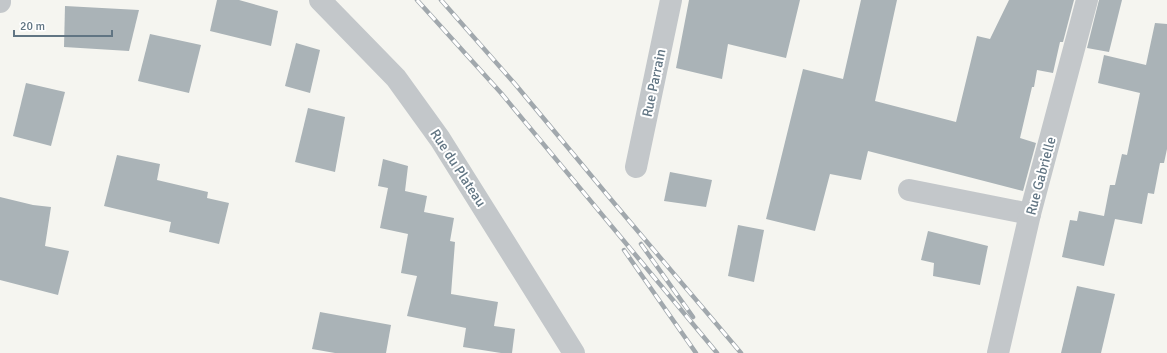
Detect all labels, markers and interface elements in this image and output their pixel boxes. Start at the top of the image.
scale bar [14,12,112,38]
text: 20 m [20,19,45,34]
street label: Rue Parrain [638,47,670,119]
street label: Rue du Plateau [426,126,490,210]
street label: Rue Gabrielle [1022,135,1060,217]

